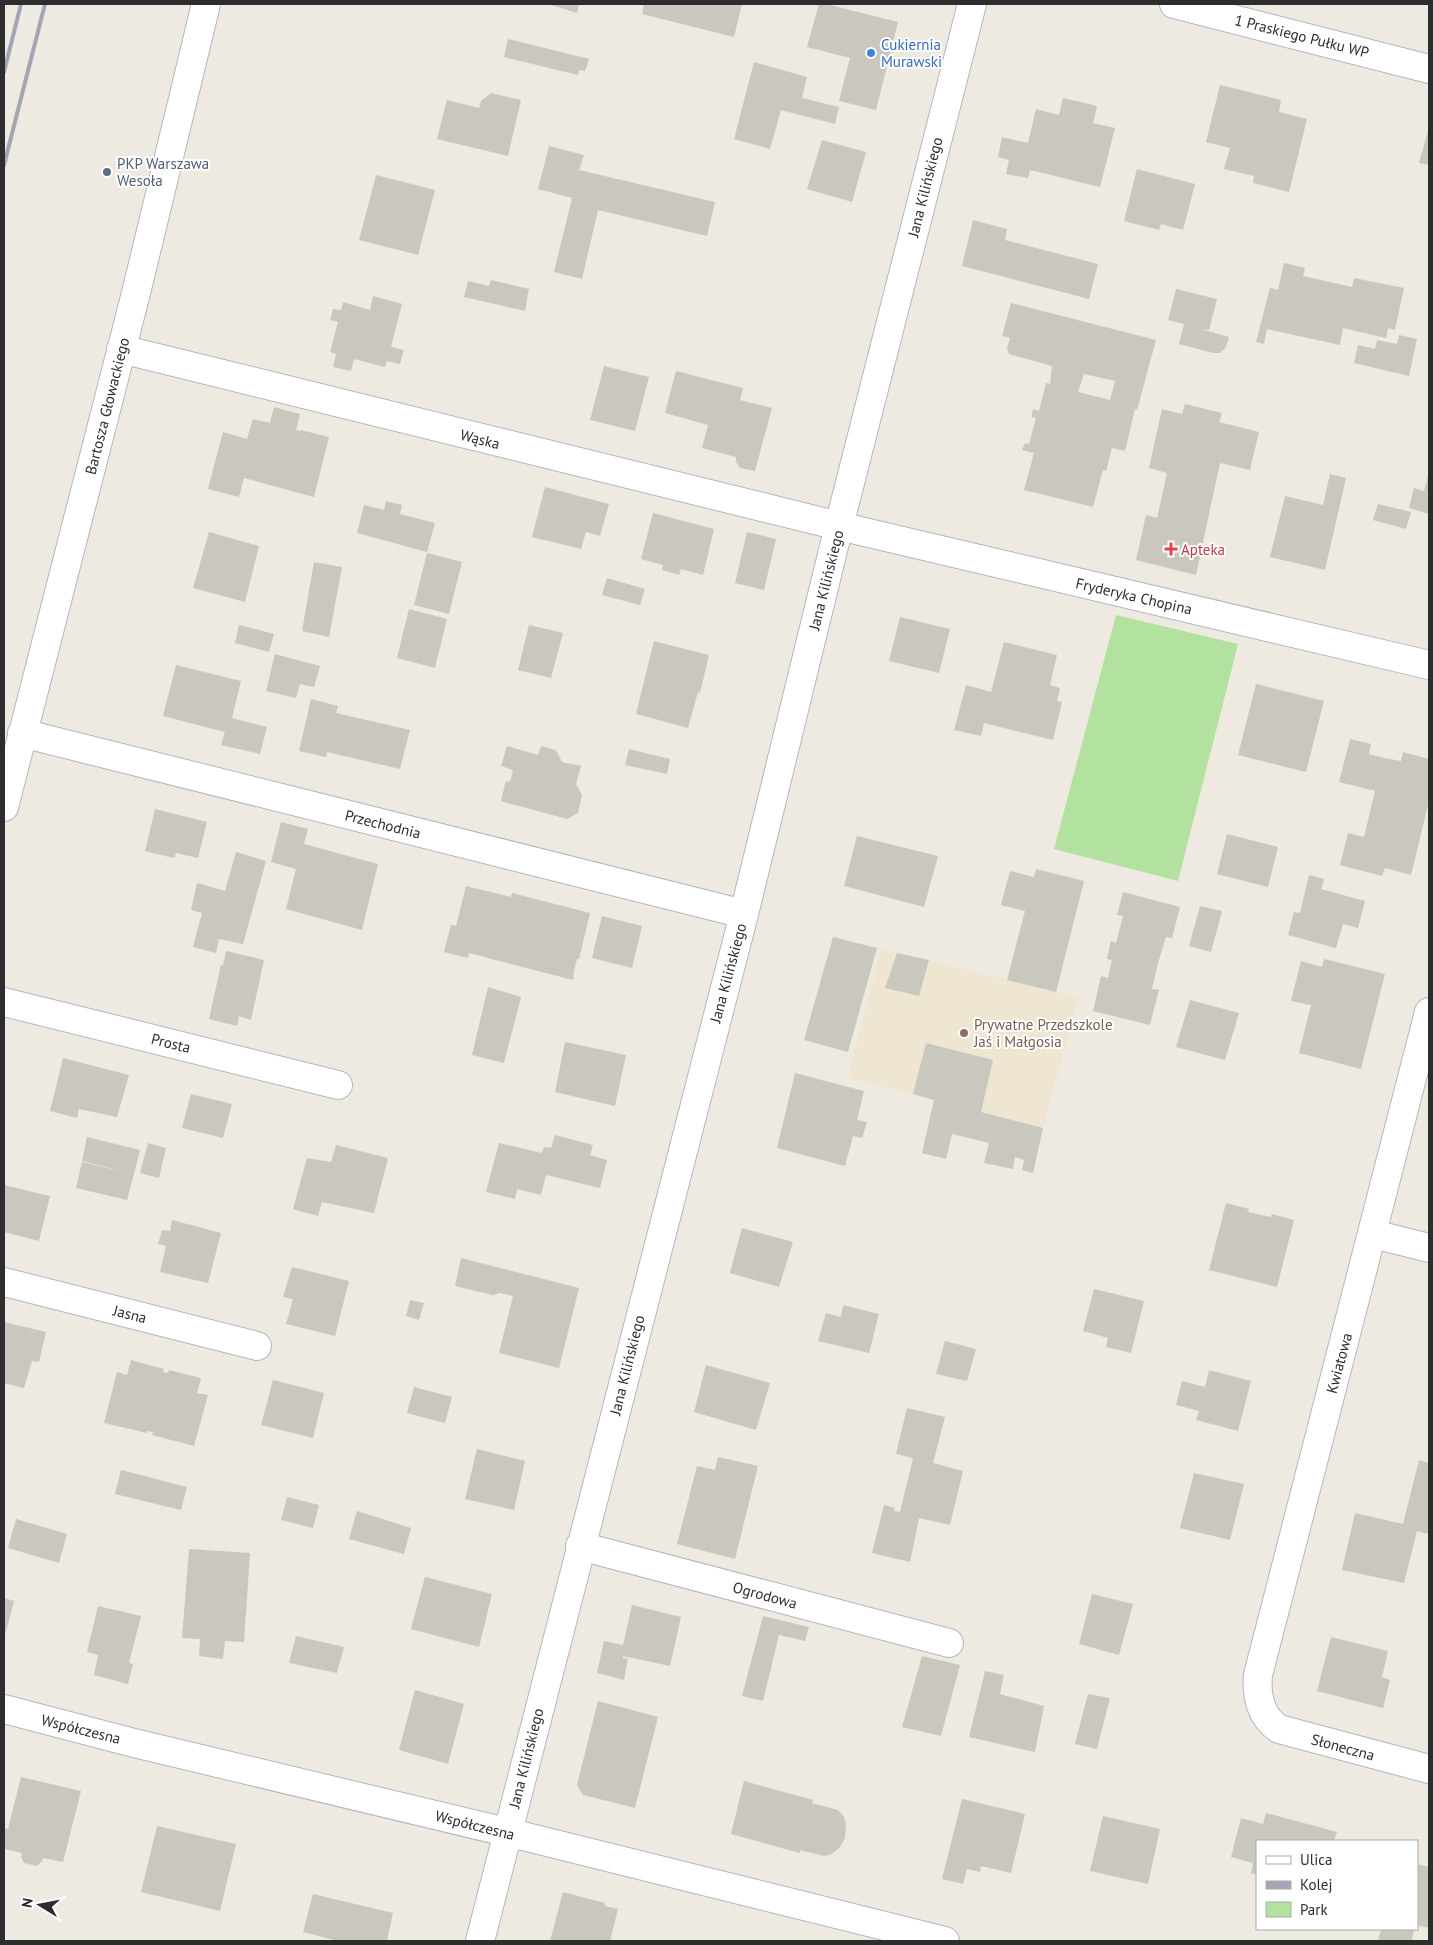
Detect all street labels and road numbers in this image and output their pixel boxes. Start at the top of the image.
street label: 1 Praskiego Pułku WP [1233,10,1371,62]
street label: Jana Kilińskiego [903,135,947,240]
street label: Bartosza Głowackiego [81,335,133,477]
street label: Wąska [458,425,502,453]
street label: Jana Kilińskiego [804,528,848,633]
street label: Fryderyka Chopina [1074,573,1194,619]
street label: Przechodnia [343,805,423,843]
street label: Jana Kilińskiego [705,921,750,1026]
street label: Prosta [149,1029,193,1057]
street label: Jasna [110,1300,149,1327]
street label: Jana Kilińskiego [605,1313,649,1418]
street label: Kwiatowa [1322,1331,1356,1395]
street label: Ogrodowa [731,1577,799,1613]
street label: Jana Kilińskiego [504,1706,548,1811]
street label: Współczesna [39,1710,123,1748]
street label: Słoneczna [1309,1729,1377,1765]
street label: Współczesna [433,1806,517,1844]

